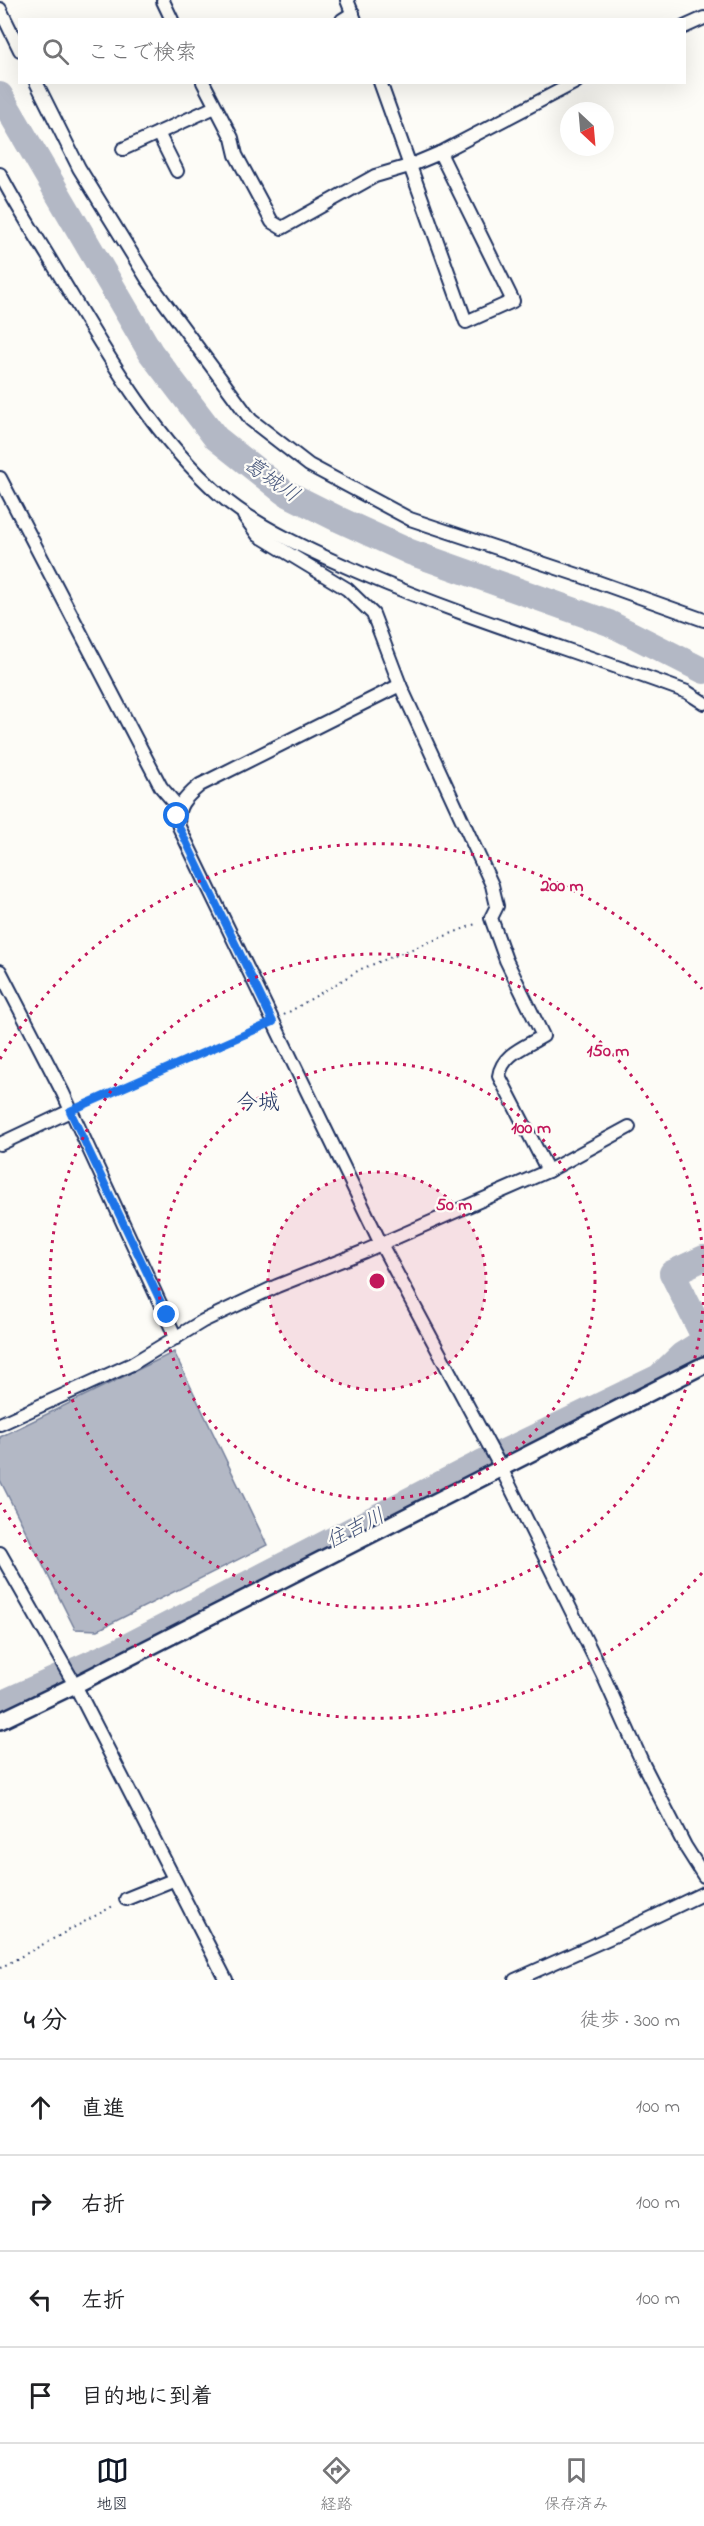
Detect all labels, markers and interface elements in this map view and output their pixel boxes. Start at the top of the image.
search box [18,18,686,84]
icon: search [39,35,72,68]
text: ここで検索 [87,38,197,70]
north arrow [560,102,614,156]
water label: 葛城川 [236,450,305,511]
route start [163,802,189,828]
text: 200 m [540,874,584,900]
text: 150 m [587,1039,629,1065]
district label: 今城 [236,1088,280,1120]
text: 100 m [511,1116,551,1142]
text: 50 m [436,1193,472,1219]
centre of rings [367,1271,387,1291]
route end [153,1301,179,1327]
water label: 住吉川 [321,1502,391,1557]
text: 4 分 [24,2003,67,2041]
text: 徒歩 · 300 m [580,2007,680,2036]
icon: ahead [24,2091,57,2124]
text: 100 m [636,2093,680,2122]
text: 直進 [81,2094,125,2126]
icon: right [24,2187,57,2220]
text: 100 m [636,2189,680,2218]
text: 右折 [81,2190,125,2222]
icon: left [24,2283,57,2316]
text: 100 m [636,2285,680,2314]
text: 左折 [81,2286,125,2318]
icon: arrive [24,2379,57,2412]
text: 目的地に到着 [81,2382,213,2414]
tab: 地図 [96,2454,129,2517]
tab: 経路 [320,2454,353,2517]
tab: 保存済み [544,2454,608,2517]

